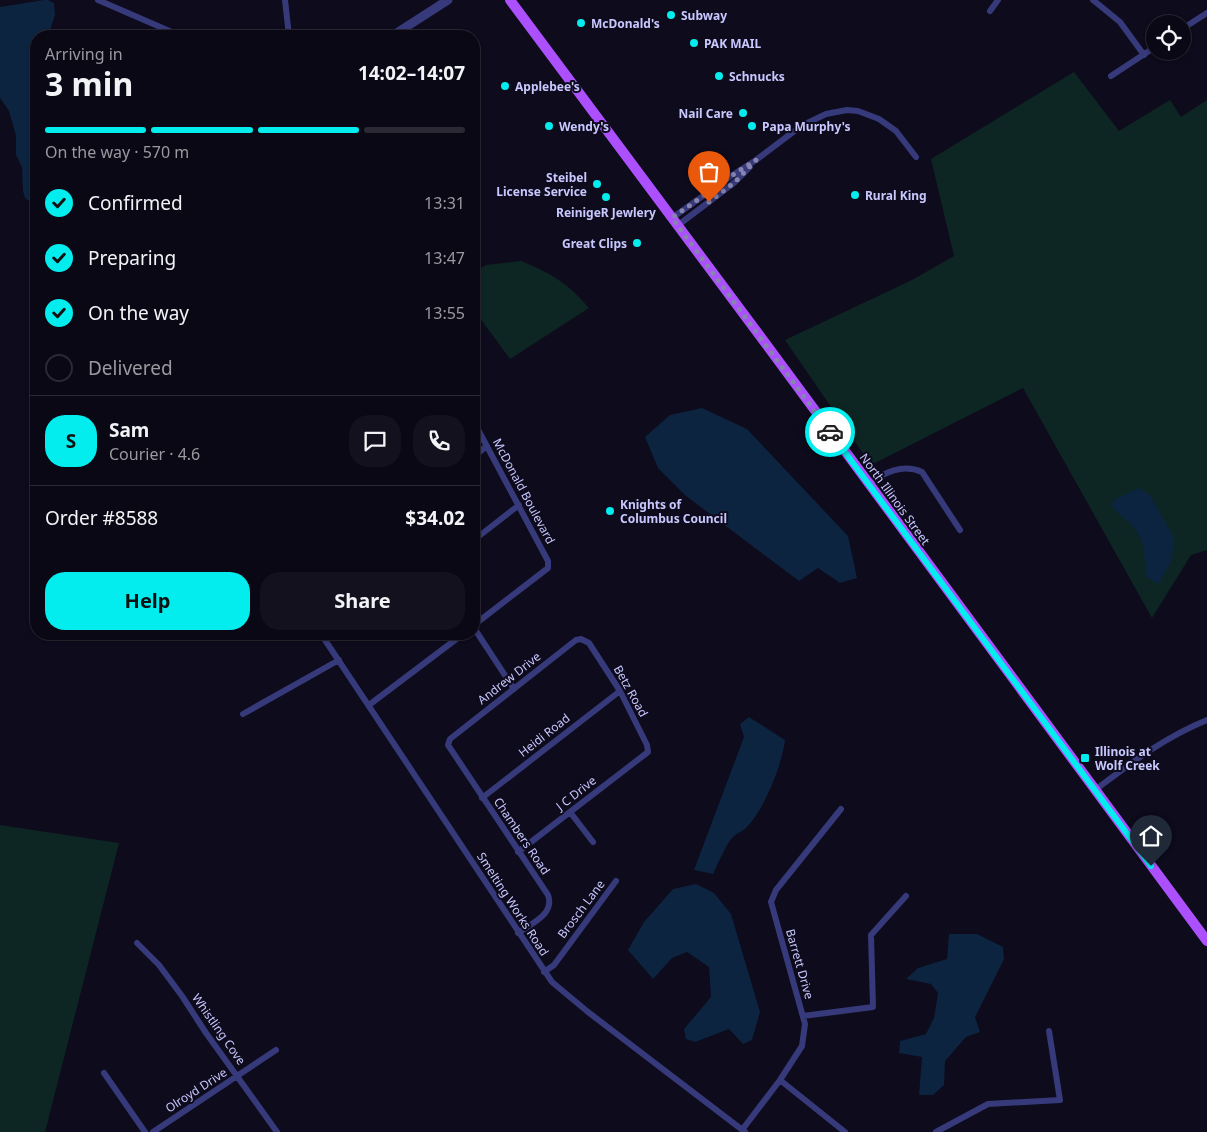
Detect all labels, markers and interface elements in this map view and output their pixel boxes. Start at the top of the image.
place label: Subway [681,7,727,24]
marker: Subway [665,9,677,21]
place label: McDonald's [591,15,660,32]
map controls [1146,15,1191,60]
button: locate [1146,15,1191,60]
marker: McDonald's [575,17,587,29]
place label: PAK MAIL [704,35,762,52]
marker: PAK MAIL [688,37,700,49]
text: Arriving in [45,43,123,65]
text: 14:02–14:07 [358,60,465,86]
text: 3 min [45,62,133,105]
place label: Schnucks [729,68,785,85]
marker: Schnucks [713,70,725,82]
place label: Applebee's [515,78,580,95]
marker: Applebee's [499,80,511,92]
place label: Nail Care [679,105,733,122]
marker: Nail Care [737,107,749,119]
place label: Wendy's [559,118,609,135]
place label: Papa Murphy's [762,118,851,135]
marker: Wendy's [543,120,555,132]
marker: Papa Murphy's [746,120,758,132]
text: On the way · 570 m [45,141,189,163]
pin [688,151,730,202]
icon: bag [695,158,723,186]
place label: Steibel License Service [496,169,587,200]
marker: Steibel License Service [591,178,603,190]
place label: Rural King [865,187,927,204]
icon: check [45,189,73,217]
marker: Rural King [849,189,861,201]
text: Confirmed [88,190,183,216]
marker: ReinigeR Jewlery [600,191,612,203]
text: 13:31 [424,192,465,214]
place label: ReinigeR Jewlery [556,204,656,221]
place label: Great Clips [562,235,627,252]
marker: Great Clips [631,237,643,249]
icon: check [45,244,73,272]
text: Preparing [88,245,176,271]
text: 13:47 [424,247,465,269]
icon: check [45,299,73,327]
text: On the way [88,300,189,326]
text: 13:55 [424,302,465,324]
text: Delivered [88,355,173,381]
courier [805,407,855,457]
button: chat [349,415,401,467]
button: phone [413,415,465,467]
text: Sam [109,417,149,443]
icon: car [816,418,844,446]
text: S [66,428,76,454]
street label: McDonald Boulevard [489,435,559,547]
text: Courier · 4.6 [109,443,200,465]
street label: North Illinois Street [856,450,935,549]
place label: Knights of Columbus Council [620,496,727,527]
text: Order #8588 [45,505,158,531]
text: $34.02 [405,505,465,531]
marker: Knights of Columbus Council [604,505,616,517]
button: Help [45,572,250,630]
button: Share [260,572,465,630]
street label: Andrew Drive [474,648,544,708]
street label: Betz Road [610,662,652,720]
street label: Heidi Road [515,709,573,761]
place label: Illinois at Wolf Creek [1095,743,1160,774]
marker: Illinois at Wolf Creek [1079,752,1091,764]
street label: J C Drive [552,772,600,815]
street label: Chambers Road [490,794,554,878]
pin [1130,815,1172,866]
icon: home [1137,822,1165,850]
street label: Smelting Works Road [473,849,553,959]
street label: Brosch Lane [553,876,609,942]
street label: Barrett Drive [782,927,818,1001]
street label: Whistling Cove [188,990,250,1068]
street label: Olroyd Drive [162,1064,230,1116]

